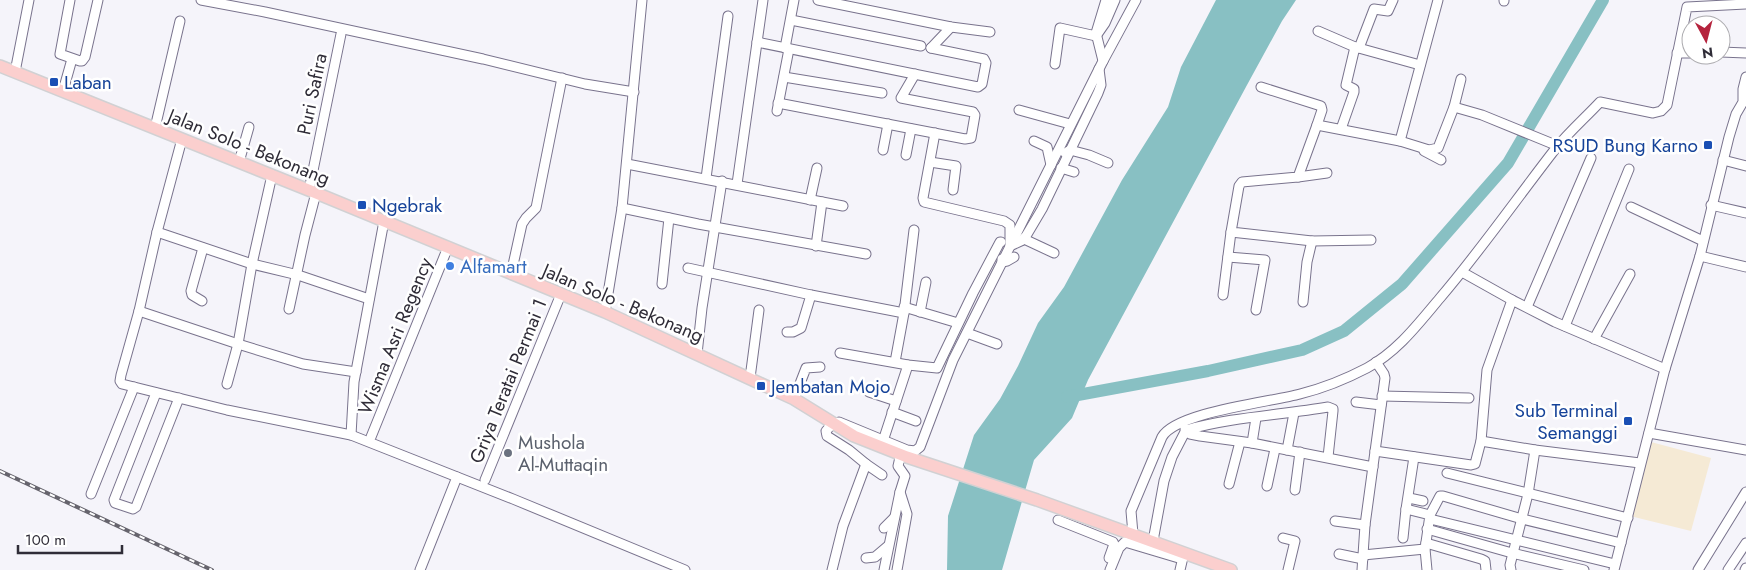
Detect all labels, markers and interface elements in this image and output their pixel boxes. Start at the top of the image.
north arrow [1681,15,1731,65]
text: N [1701,42,1714,64]
street label: Puri Safira [290,51,334,137]
place label: Laban [64,69,112,96]
marker: Laban [48,76,60,88]
street label: Jalan Solo - Bekonang [161,101,334,192]
place label: RSUD Bung Karno [1553,132,1698,159]
marker: RSUD Bung Karno [1702,139,1714,151]
place label: Ngebrak [372,192,443,219]
marker: Ngebrak [356,199,368,211]
street label: Wisma Asri Regency [351,253,439,418]
place label: Alfamart [460,253,527,280]
street label: Jalan Solo - Bekonang [536,256,708,349]
marker: Alfamart [444,260,456,272]
street label: Griya Teratai Permai 1 [463,295,553,467]
place label: Jembatan Mojo [768,373,890,400]
marker: Jembatan Mojo [755,380,767,392]
place label: Sub Terminal Semanggi [1515,397,1618,446]
marker: Sub Terminal Semanggi [1622,415,1634,427]
place label: Mushola Al-Muttaqin [518,429,608,478]
marker: Mushola Al-Muttaqin [502,447,514,459]
scale bar [18,522,121,554]
text: 100 m [25,529,66,551]

